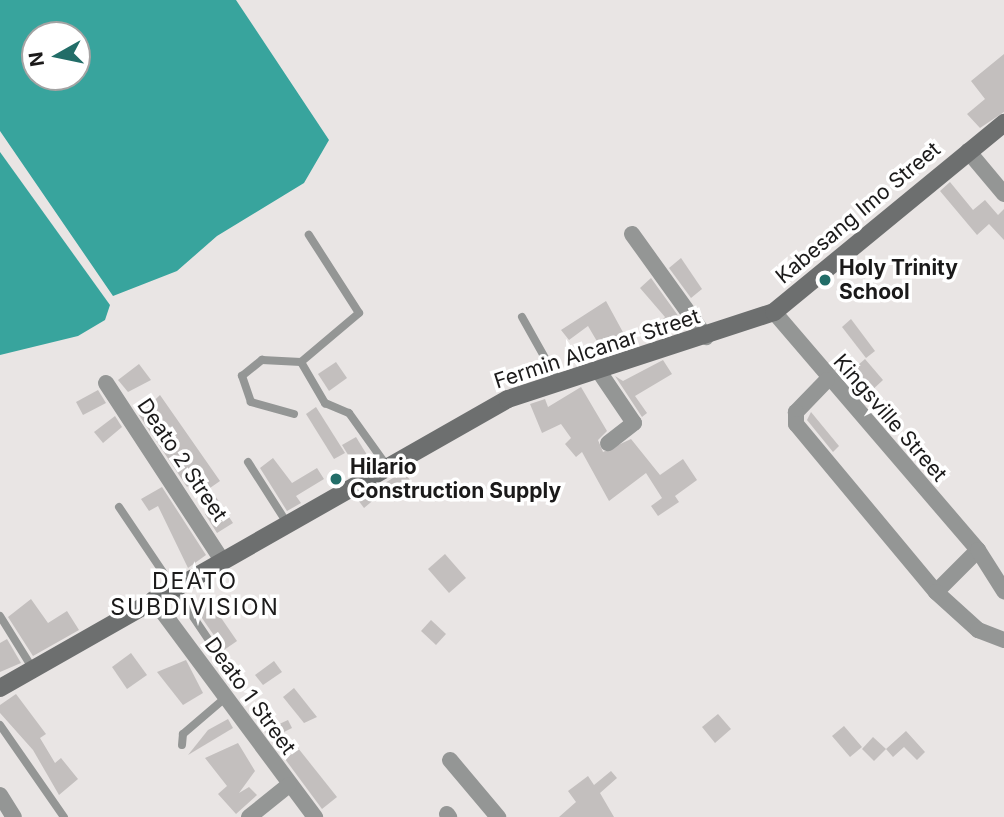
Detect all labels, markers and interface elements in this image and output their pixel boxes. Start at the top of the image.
north arrow [21,21,91,91]
text: N [24,50,49,68]
street label: Kabesang Imo Street [771,137,945,289]
place label: Holy Trinity School [839,255,958,305]
marker: Holy Trinity School [817,272,833,288]
street label: Fermin Alcanar Street [491,304,703,394]
street label: Kingsville Street [828,349,952,487]
street label: Deato 2 Street [132,394,232,526]
place label: Hilario Construction Supply [350,454,561,504]
marker: Hilario Construction Supply [328,471,344,487]
district label: DEATO SUBDIVISION [112,567,278,621]
street label: Deato 1 Street [199,633,301,759]

